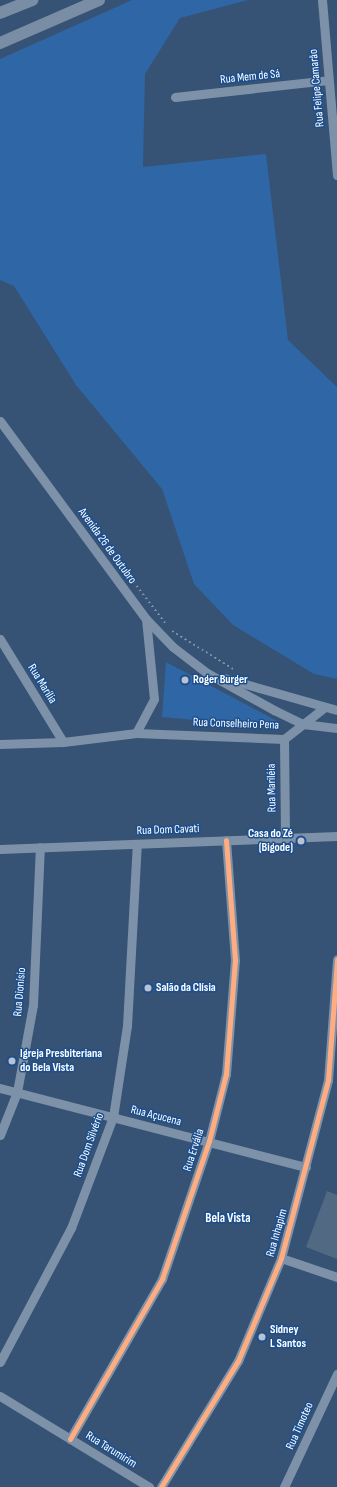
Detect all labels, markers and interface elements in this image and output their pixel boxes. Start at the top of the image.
street label: Rua Felipe Camarão [306,48,328,128]
street label: Rua Mem de Sá [219,67,281,87]
street label: Avenida 26 de Outubro [75,505,139,587]
street label: Rua Marília [24,662,60,706]
place label: Roger Burger [193,673,248,687]
marker: Roger Burger [180,675,190,685]
street label: Rua Conselheiro Pena [193,715,279,733]
street label: Rua Mariléia [264,764,280,812]
street label: Rua Dom Cavati [136,822,200,838]
place label: Casa do Zé (Bigode) [248,827,293,855]
marker: Casa do Zé (Bigode) [296,836,306,846]
street label: Rua Dionísio [11,967,29,1017]
place label: Salão da Clísia [156,981,216,995]
marker: Salão da Clísia [143,983,153,993]
place label: Igreja Presbiteriana do Bela Vista [20,1047,102,1075]
marker: Igreja Presbiteriana do Bela Vista [7,1056,17,1066]
street label: Rua Açucena [129,1103,183,1129]
street label: Rua Dom Silvério [71,1111,107,1179]
street label: Rua Ervália [180,1127,208,1173]
street label: Rua Inhapim [263,1207,291,1259]
district label: Bela Vista [205,1210,251,1226]
place label: Sidney L Santos [270,1323,306,1351]
marker: Sidney L Santos [257,1332,267,1342]
street label: Rua Timoteo [283,1400,317,1452]
street label: Rua Tarumirim [83,1429,139,1471]

